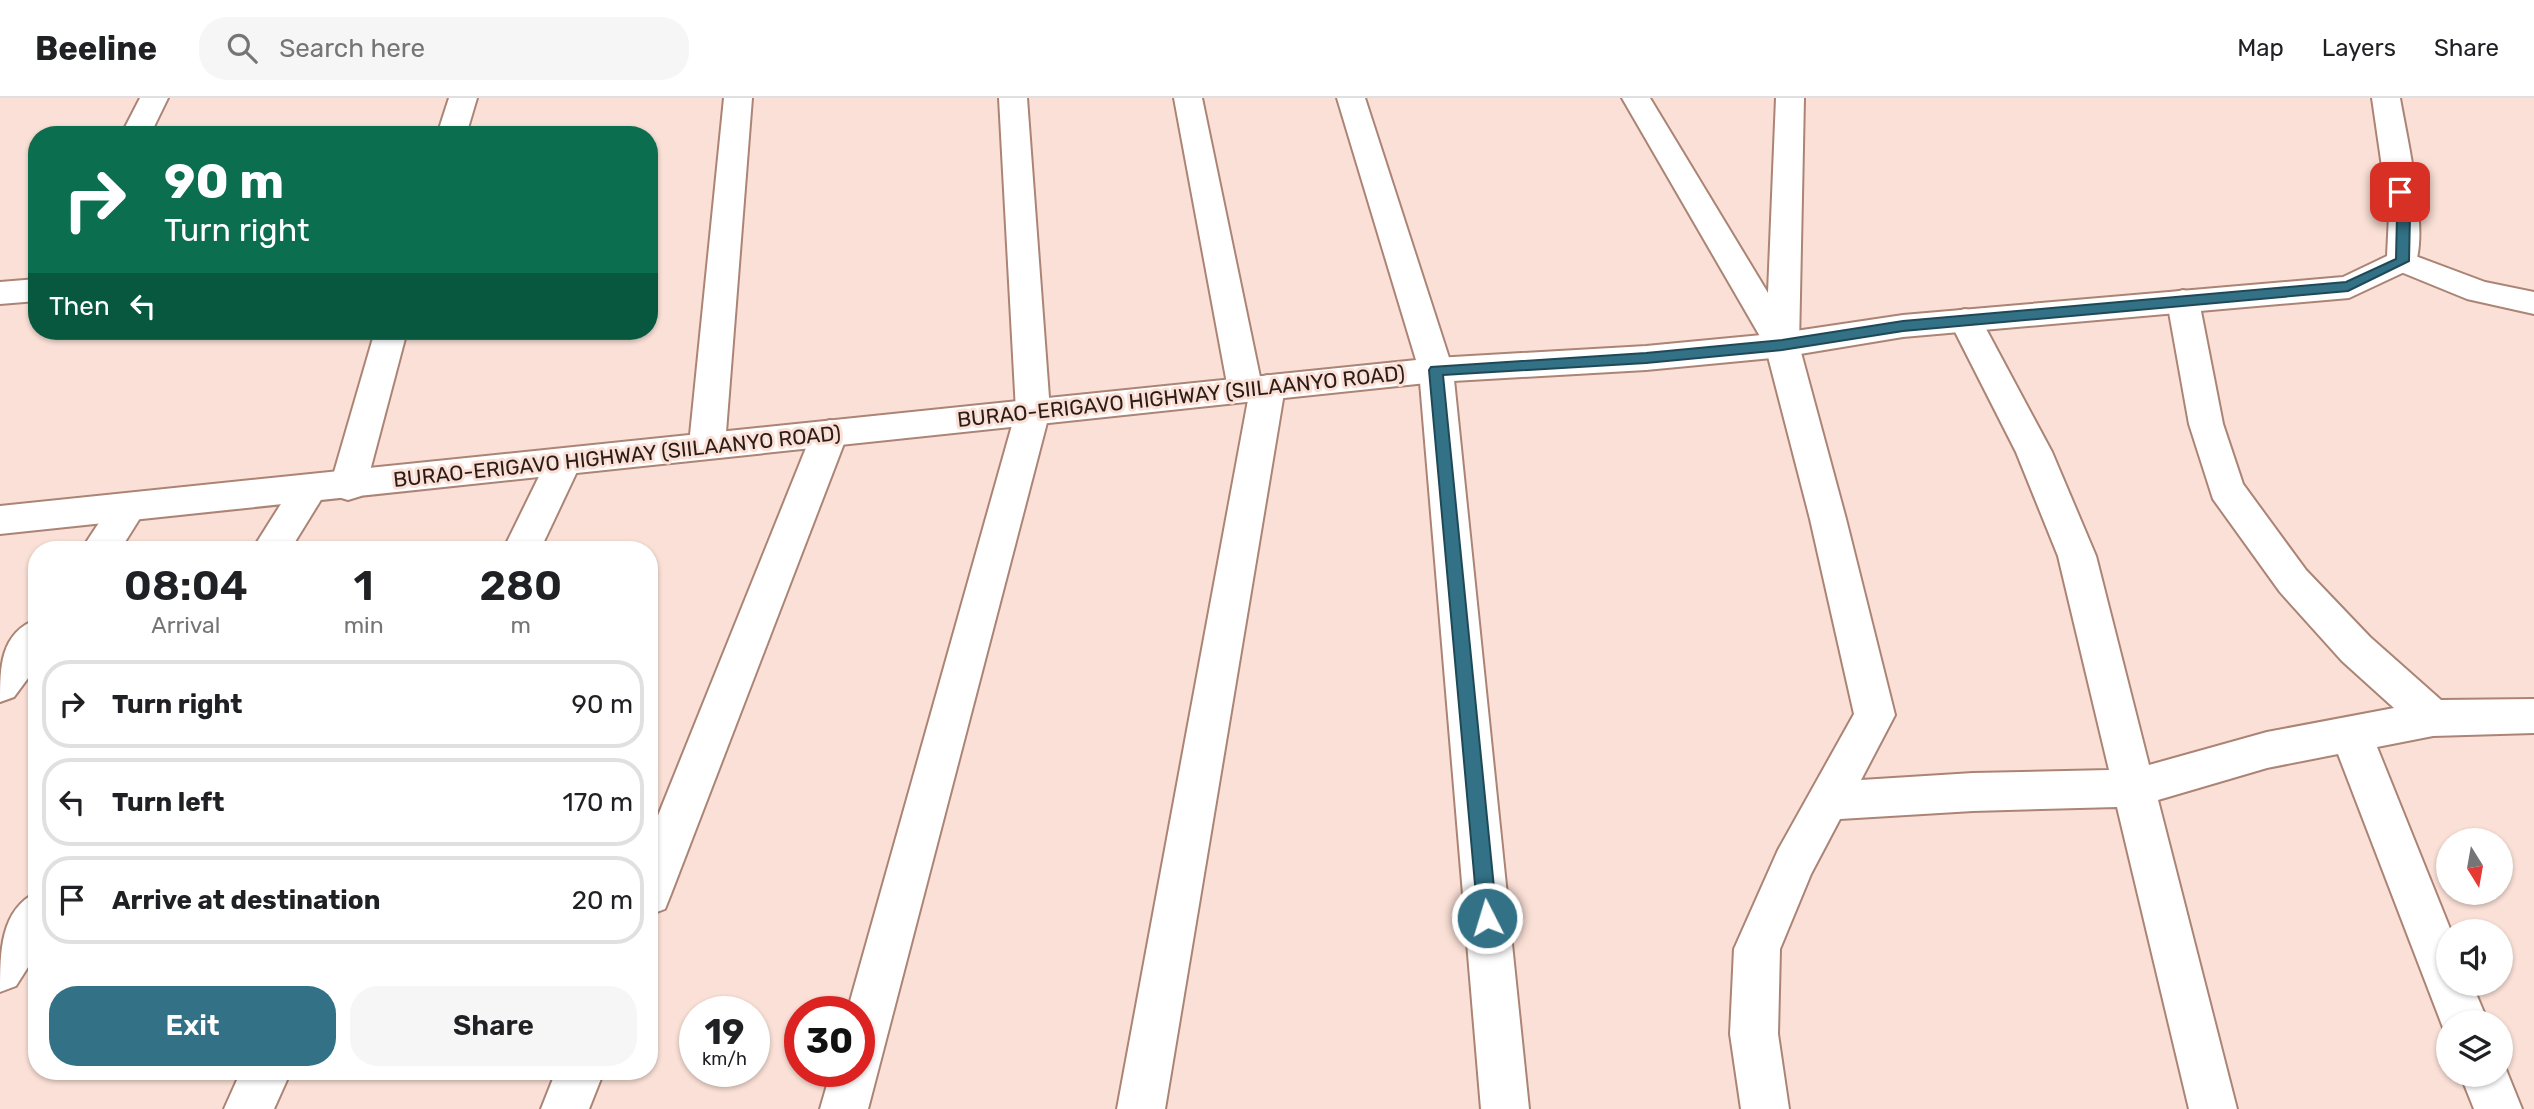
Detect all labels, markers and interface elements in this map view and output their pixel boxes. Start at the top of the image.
search box [199,17,689,80]
text: Beeline [35,29,157,68]
icon: search [223,29,261,67]
text: Search here [279,33,425,64]
text: Map [2237,34,2284,62]
text: Layers [2322,34,2396,62]
text: Share [2434,34,2499,62]
text: 90 m [164,152,284,210]
icon: right [49,154,140,245]
pin [2370,162,2430,222]
icon: arrive [2381,173,2419,211]
text: Turn right [164,211,309,249]
icon: left [124,287,162,325]
text: Then [49,291,110,322]
street label: BURAO-ERIGAVO HIGHWAY (SIILAANYO ROAD) [956,360,1406,432]
street label: BURAO-ERIGAVO HIGHWAY (SIILAANYO ROAD) [392,420,842,492]
text: 08:04 [124,561,248,611]
text: 1 [354,561,374,611]
text: 280 [479,561,562,611]
text: Arrival [151,611,220,639]
text: min [344,611,384,639]
text: m [511,611,531,639]
icon: right [53,685,91,723]
text: Turn right [112,689,242,720]
text: 90 m [572,689,633,720]
icon: left [53,783,91,821]
text: Turn left [112,787,224,818]
text: 170 m [563,787,633,818]
north arrow [2436,828,2513,905]
map controls [2436,828,2513,1087]
icon: arrive [53,881,91,919]
position arrow [1450,881,1524,955]
text: Arrive at destination [112,885,380,916]
text: 20 m [572,885,633,916]
button: sound [2436,919,2513,996]
button: Exit [49,986,336,1066]
button: Share [350,986,637,1066]
speed limit sign: 30 [784,996,875,1087]
button: layers [2436,1010,2513,1087]
text: 19 [705,1011,744,1053]
text: km/h [702,1048,747,1070]

